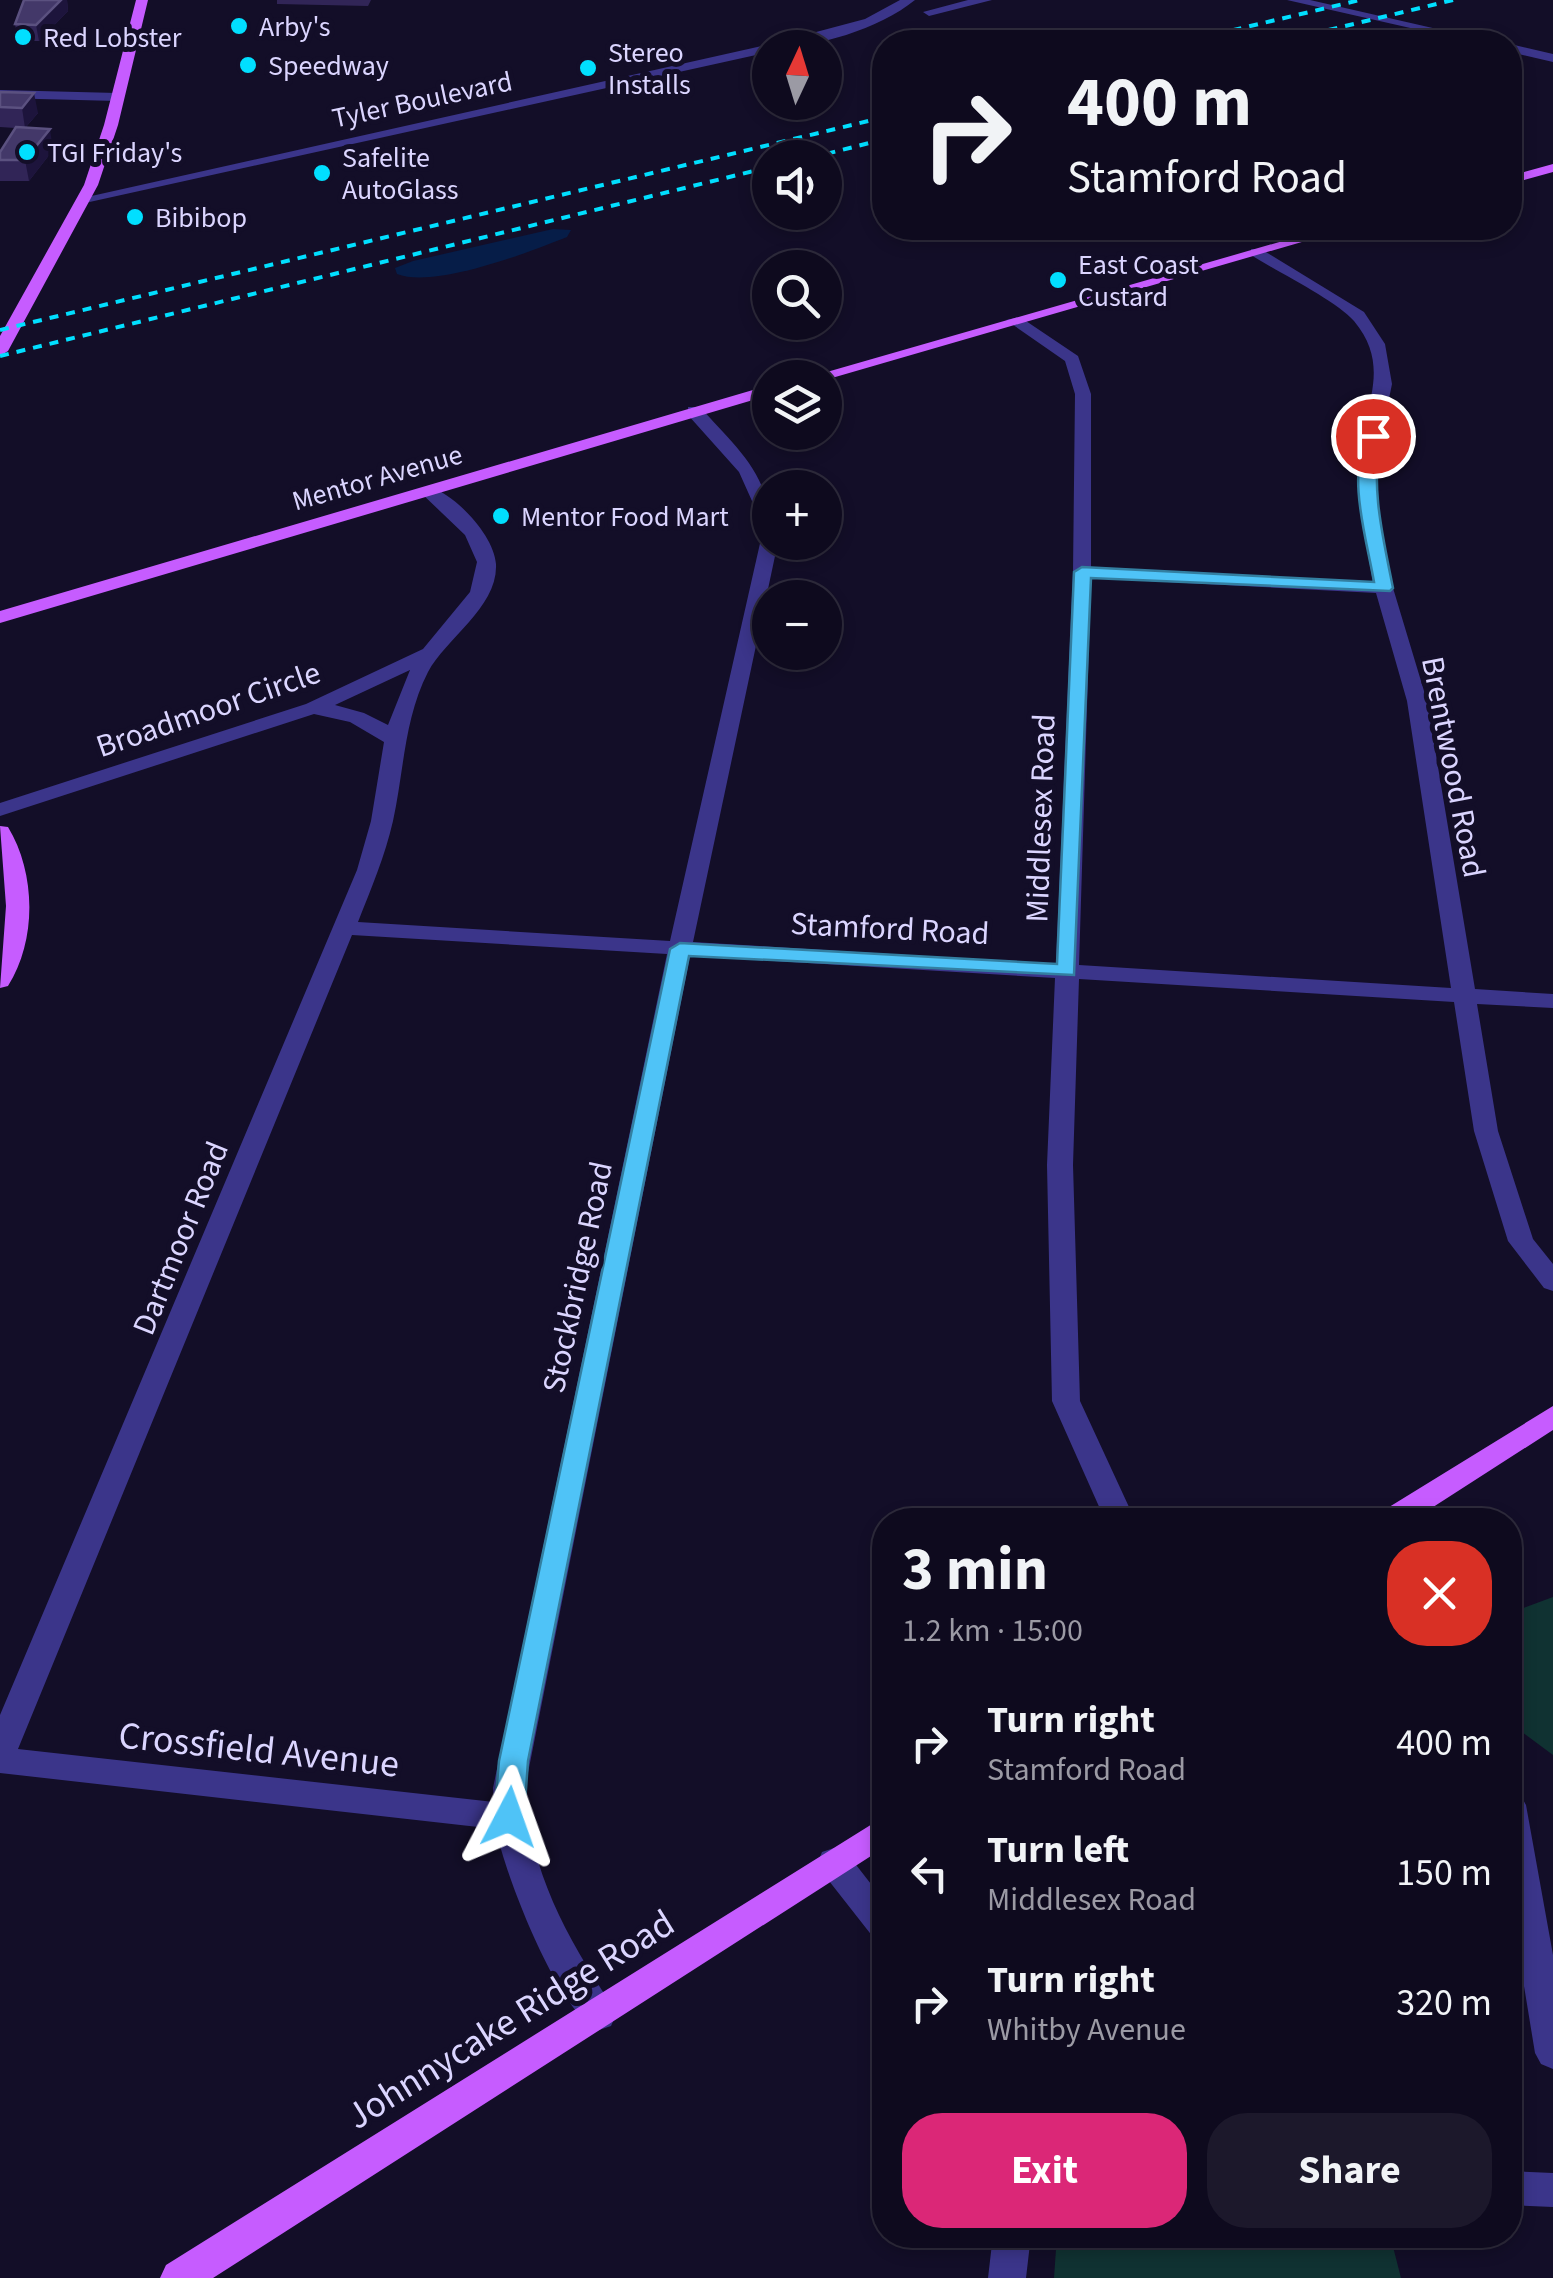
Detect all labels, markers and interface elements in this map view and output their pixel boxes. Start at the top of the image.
place label: Arby's [259,7,331,47]
marker: Arby's [228,15,250,37]
place label: Red Lobster [43,18,182,58]
marker: Red Lobster [12,26,34,48]
north arrow [752,30,842,120]
map controls [752,30,842,670]
place label: Stereo Installs [608,33,691,105]
place label: Speedway [268,46,389,86]
text: 400 m [1067,53,1252,153]
marker: Speedway [237,54,259,76]
marker: Stereo Installs [577,57,599,79]
street label: Tyler Boulevard [328,61,516,139]
icon: right [902,70,1032,200]
place label: TGI Friday's [47,133,182,173]
place label: Safelite AutoGlass [342,138,459,210]
button: sound [752,140,842,230]
marker: TGI Friday's [16,141,38,163]
text: Stamford Road [1067,146,1347,210]
marker: Safelite AutoGlass [311,162,333,184]
place label: Bibibop [155,198,247,238]
marker: Bibibop [124,206,146,228]
place label: East Coast Custard [1078,245,1199,317]
button: search [752,250,842,340]
marker: East Coast Custard [1047,269,1069,291]
button: layers [752,360,842,450]
pin [1331,394,1416,479]
icon: arrive [1346,409,1401,464]
street label: Mentor Avenue [287,435,467,521]
button: + [752,470,842,560]
place label: Mentor Food Mart [521,497,729,537]
marker: Mentor Food Mart [490,505,512,527]
button: − [752,580,842,670]
street label: Broadmoor Circle [90,650,327,770]
street label: Brentwood Road [1409,653,1497,882]
street label: Middlesex Road [1014,713,1068,923]
street label: Stamford Road [789,901,991,957]
street label: Dartmoor Road [121,1135,241,1342]
street label: Stockbridge Road [531,1157,625,1397]
text: 3 min [902,1528,1048,1613]
button: close [1387,1541,1492,1646]
text: 1.2 km · 15:00 [902,1608,1083,1654]
text: Turn right [987,1693,1155,1747]
street label: Crossfield Avenue [116,1708,402,1792]
icon: right [902,1716,957,1771]
text: 400 m [1396,1716,1492,1770]
text: Stamford Road [987,1747,1186,1793]
position arrow [457,1765,561,1869]
text: Turn left [987,1823,1129,1877]
icon: left [902,1846,957,1901]
text: 150 m [1396,1846,1492,1900]
text: Middlesex Road [987,1877,1196,1923]
street label: Johnnycake Ridge Road [336,1897,685,2143]
text: Turn right [987,1953,1155,2007]
icon: right [902,1976,957,2031]
text: 320 m [1396,1976,1492,2030]
text: Whitby Avenue [987,2007,1186,2053]
button: Exit [902,2113,1187,2228]
button: Share [1207,2113,1492,2228]

